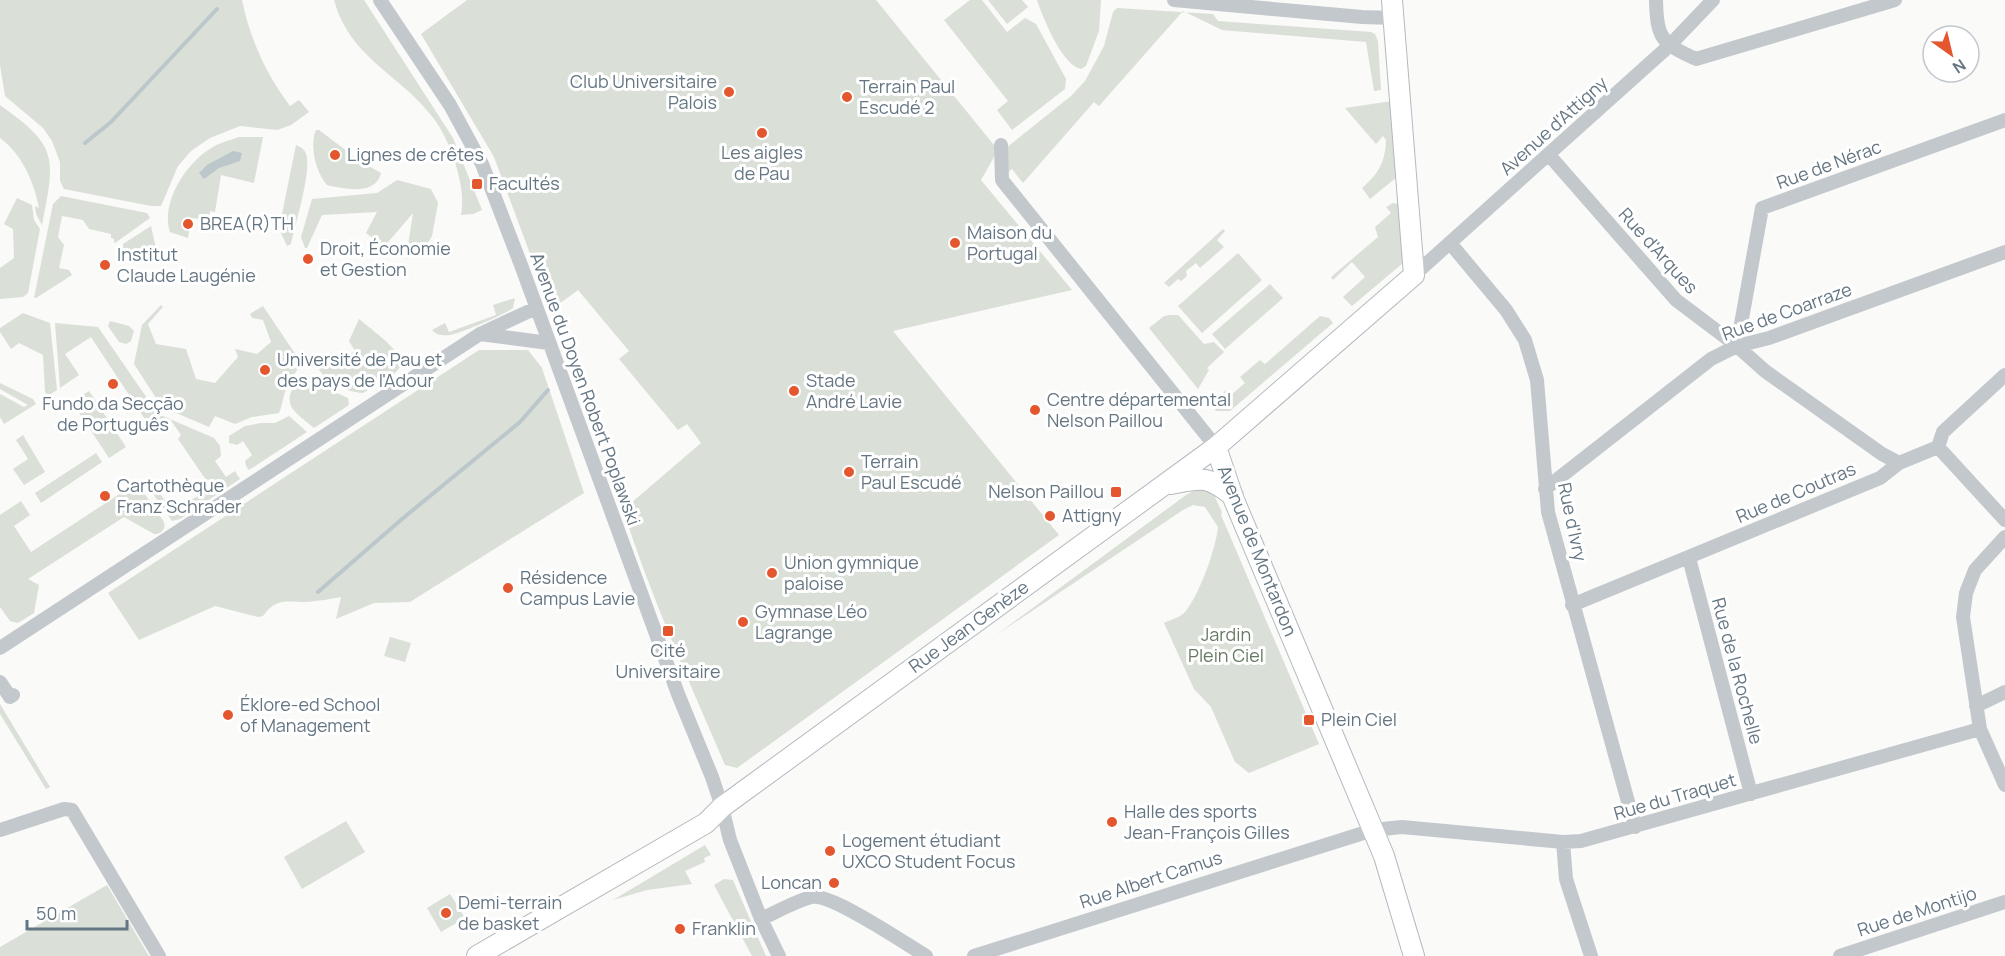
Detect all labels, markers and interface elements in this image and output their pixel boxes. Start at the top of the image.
north arrow [1921,24,1981,84]
text: N [1948,54,1970,79]
place label: Club Universitaire Palois [570,69,717,114]
street label: Avenue d'Attigny [1494,70,1613,180]
place label: Terrain Paul Escudé 2 [859,74,955,119]
marker: Club Universitaire Palois [722,85,736,99]
marker: Terrain Paul Escudé 2 [840,90,854,104]
marker: Les aigles de Pau [755,126,769,140]
street label: Rue de Nérac [1773,134,1884,194]
place label: Les aigles de Pau [721,140,803,185]
place label: Lignes de crêtes [347,142,484,166]
marker: Lignes de crêtes [328,148,342,162]
place label: Facultés [489,171,560,195]
marker: Facultés [470,177,484,191]
street label: Rue d'Arques [1614,202,1704,298]
place label: BREA(R)TH [200,211,294,235]
marker: BREA(R)TH [181,217,195,231]
place label: Maison du Portugal [967,220,1052,265]
place label: Droit, Économie et Gestion [320,236,451,281]
marker: Maison du Portugal [948,236,962,250]
place label: Institut Claude Laugénie [117,242,256,287]
street label: Avenue du Doyen Robert Poplawski [525,249,647,528]
marker: Droit, Économie et Gestion [301,252,315,266]
marker: Institut Claude Laugénie [98,258,112,272]
street label: Rue de Coarraze [1718,276,1855,346]
place label: Université de Pau et des pays de l'Adour [277,347,442,392]
marker: Université de Pau et des pays de l'Adour [258,363,272,377]
place label: Stade André Lavie [806,368,902,413]
marker: Fundo da Secção de Português [106,377,120,391]
marker: Stade André Lavie [787,384,801,398]
place label: Centre départemental Nelson Paillou [1047,387,1231,432]
place label: Fundo da Secção de Português [42,391,184,436]
marker: Centre départemental Nelson Paillou [1028,403,1042,417]
place label: Terrain Paul Escudé [861,449,962,494]
street label: Rue de Coutras [1732,456,1859,528]
street label: Avenue de Montardon [1213,462,1303,639]
marker: Terrain Paul Escudé [842,465,856,479]
place label: Cartothèque Franz Schrader [117,473,242,518]
place label: Nelson Paillou [988,479,1104,503]
street label: Rue d'Ivry [1553,480,1593,564]
marker: Nelson Paillou [1109,485,1123,499]
marker: Cartothèque Franz Schrader [98,489,112,503]
place label: Attigny [1062,503,1122,527]
marker: Attigny [1043,509,1057,523]
place label: Union gymnique paloise [784,550,919,595]
place label: Résidence Campus Lavie [520,565,635,610]
marker: Union gymnique paloise [765,566,779,580]
street label: Rue Jean Genèze [904,575,1033,678]
marker: Résidence Campus Lavie [501,581,515,595]
street label: Rue de la Rochelle [1707,595,1769,747]
place label: Gymnase Léo Lagrange [755,599,867,644]
marker: Gymnase Léo Lagrange [736,615,750,629]
park label: Jardin Plein Ciel [1188,622,1264,667]
marker: Cité Universitaire [661,624,675,638]
place label: Cité Universitaire [616,638,720,683]
place label: Éklore-ed School of Management [240,692,380,737]
place label: Plein Ciel [1321,707,1397,731]
marker: Éklore-ed School of Management [221,708,235,722]
marker: Plein Ciel [1302,713,1316,727]
street label: Rue du Traquet [1611,767,1739,825]
place label: Halle des sports Jean-François Gilles [1124,799,1290,844]
marker: Halle des sports Jean-François Gilles [1105,815,1119,829]
place label: Logement étudiant UXCO Student Focus [842,828,1015,873]
marker: Logement étudiant UXCO Student Focus [823,844,837,858]
street label: Rue Albert Camus [1076,845,1225,913]
place label: Loncan [761,870,822,894]
marker: Loncan [827,876,841,890]
street label: Rue de Montijo [1854,880,1979,942]
place label: Demi-terrain de basket [458,890,562,935]
scale bar [27,893,128,931]
text: 50 m [36,901,76,925]
marker: Demi-terrain de basket [439,906,453,920]
place label: Franklin [692,916,756,940]
marker: Franklin [673,922,687,936]

